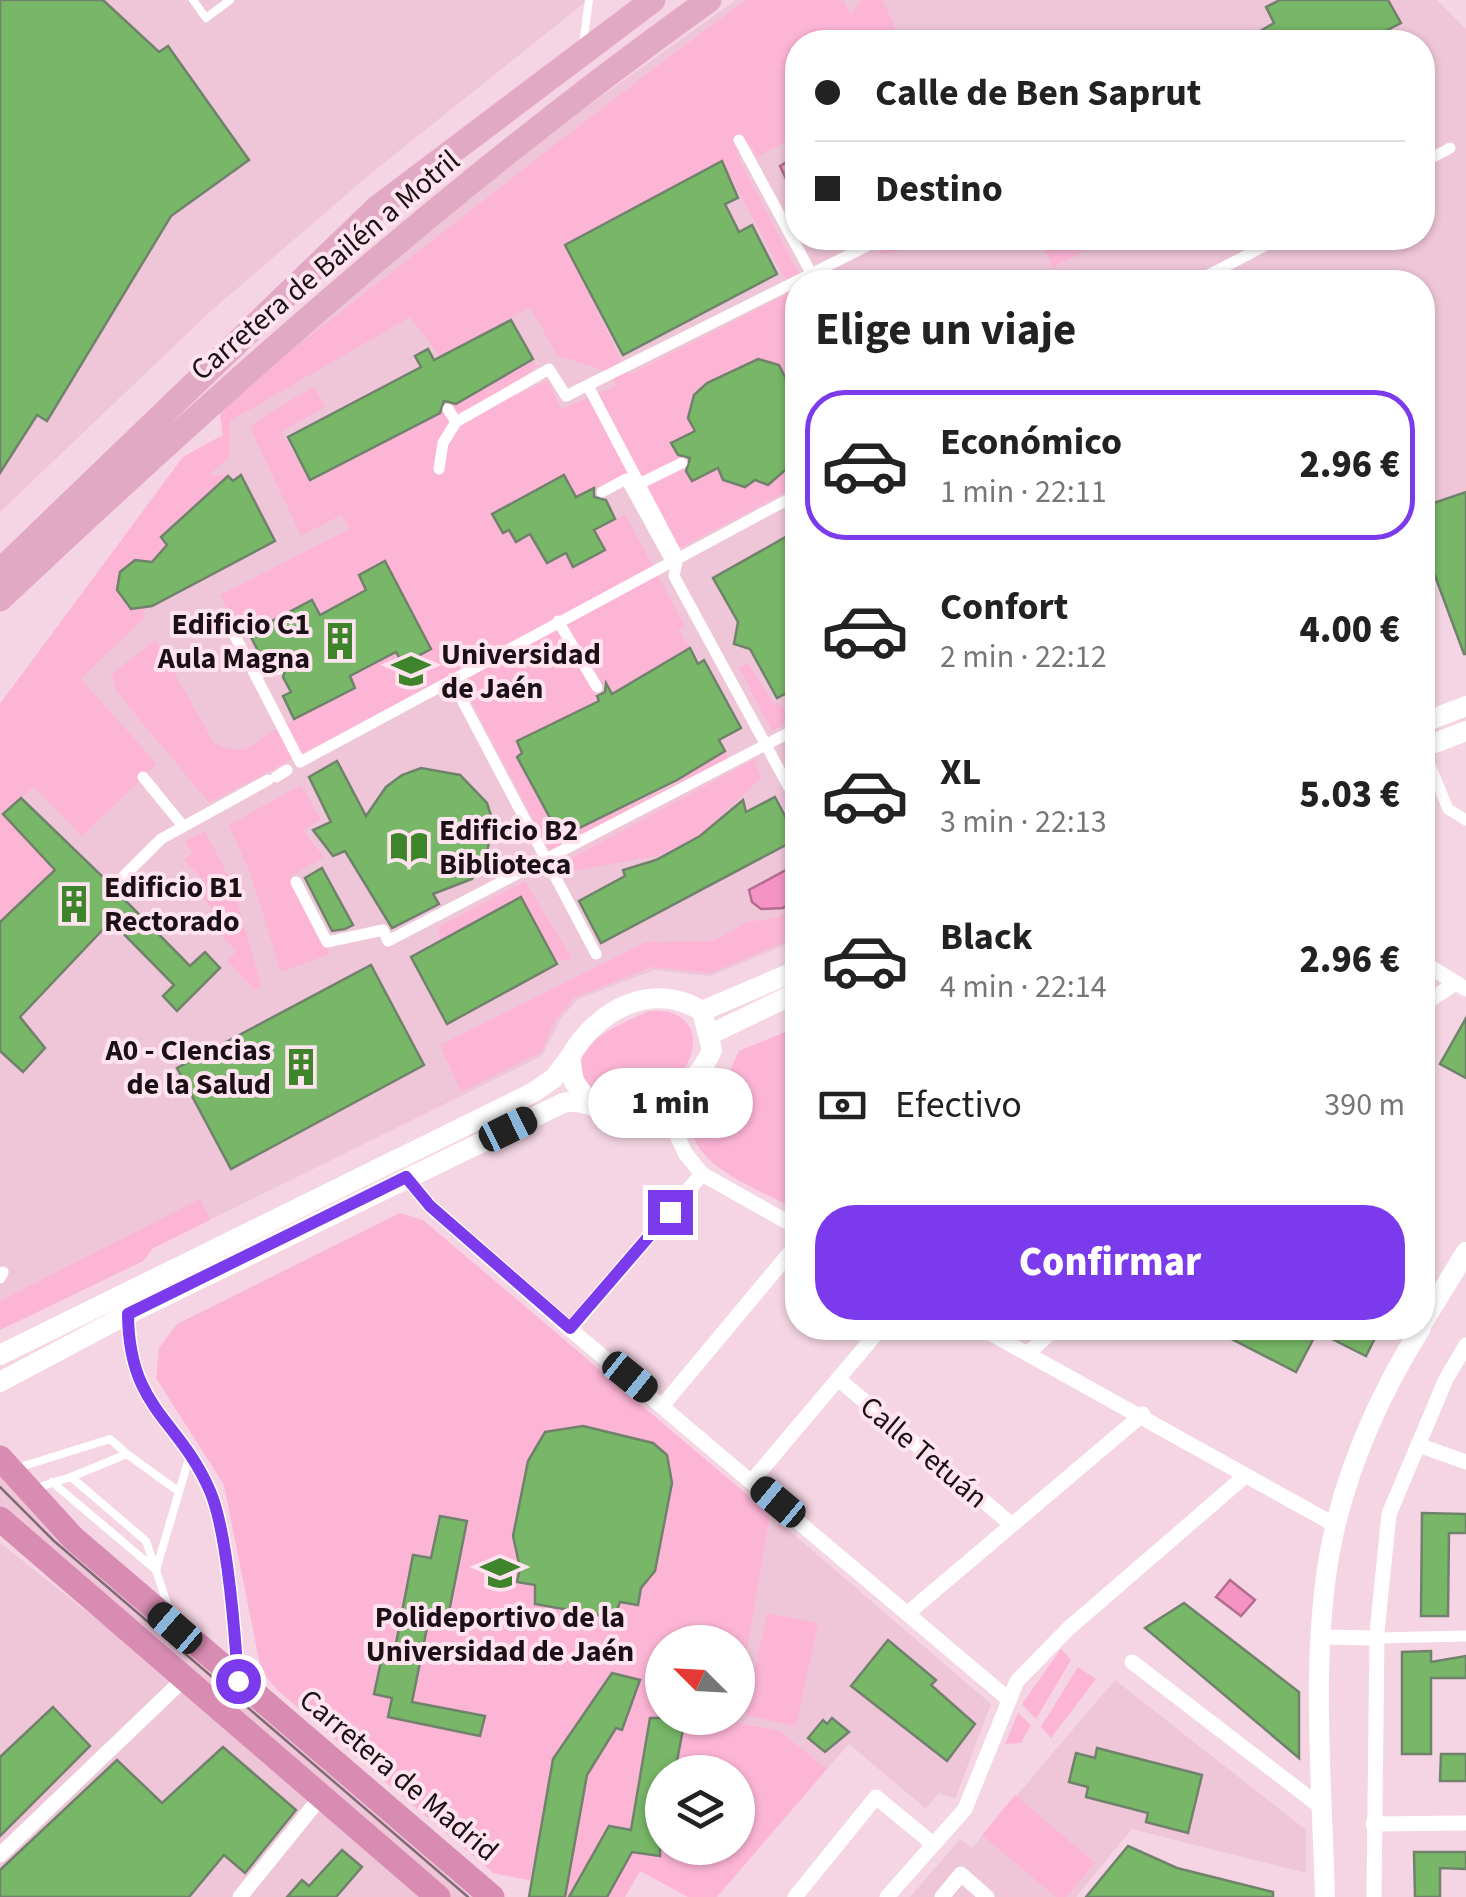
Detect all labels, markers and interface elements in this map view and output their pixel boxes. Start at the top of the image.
text: Calle de Ben Saprut [875,66,1201,120]
street label: Carretera de Bailén a Motril [181,140,469,391]
text: Destino [875,162,1003,216]
text: Elige un viaje [815,298,1076,362]
text: Económico [940,415,1122,469]
icon: car [820,420,910,510]
text: 2.96 € [1299,438,1400,492]
text: 1 min · 22:11 [940,469,1107,515]
text: Confort [940,580,1068,634]
icon: car [820,585,910,675]
place label: Edificio C1 Aula Magna [157,603,310,680]
text: 4.00 € [1299,603,1400,657]
building icon: Edificio C1 Aula Magna [319,620,361,662]
place label: Universidad de Jaén [441,633,601,710]
text: 2 min · 22:12 [940,634,1107,680]
school or university icon: Universidad de Jaén [390,650,432,692]
text: XL [940,745,981,799]
icon: car [820,750,910,840]
text: 5.03 € [1299,768,1400,822]
text: 3 min · 22:13 [940,799,1107,845]
place label: Edificio B2 Biblioteca [439,809,578,886]
library icon: Edificio B2 Biblioteca [388,826,430,868]
place label: Edificio B1 Rectorado [104,866,243,943]
building icon: Edificio B1 Rectorado [53,883,95,925]
text: Black [940,910,1033,964]
icon: car [820,915,910,1005]
text: 2.96 € [1299,933,1400,987]
text: 4 min · 22:14 [940,964,1107,1010]
place label: A0 - CIencias de la Salud [104,1029,271,1106]
building icon: A0 - CIencias de la Salud [280,1046,322,1088]
callout: 1 min [588,1067,752,1137]
icon: cash [815,1078,870,1133]
text: Efectivo [895,1078,1022,1132]
text: 1 min [631,1080,710,1126]
text: 390 m [1324,1082,1405,1128]
car [474,1102,542,1156]
route end [648,1190,693,1235]
button: Confirmar [815,1205,1405,1320]
car [597,1346,663,1408]
street label: Calle Tetuán [850,1386,997,1519]
car [745,1471,811,1533]
school or university icon: Polideportivo de la Universidad de Jaén [479,1552,521,1594]
place label: Polideportivo de la Universidad de Jaén [366,1596,634,1673]
car [143,1597,207,1659]
north arrow [645,1625,755,1735]
map controls [645,1625,755,1865]
route start [216,1659,261,1704]
street label: Carretera de Madrid [290,1679,508,1872]
button: layers [645,1755,755,1865]

